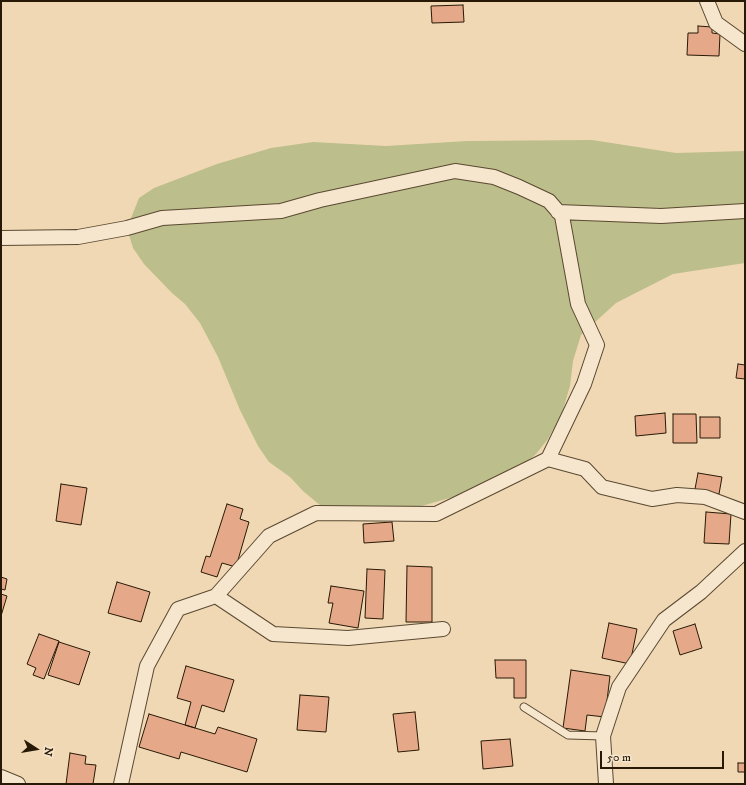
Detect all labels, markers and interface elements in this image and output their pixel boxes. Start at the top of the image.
north arrow [16,729,56,769]
scale bar [602,743,726,769]
text: N [40,746,56,757]
text: 50 m [607,750,631,765]

